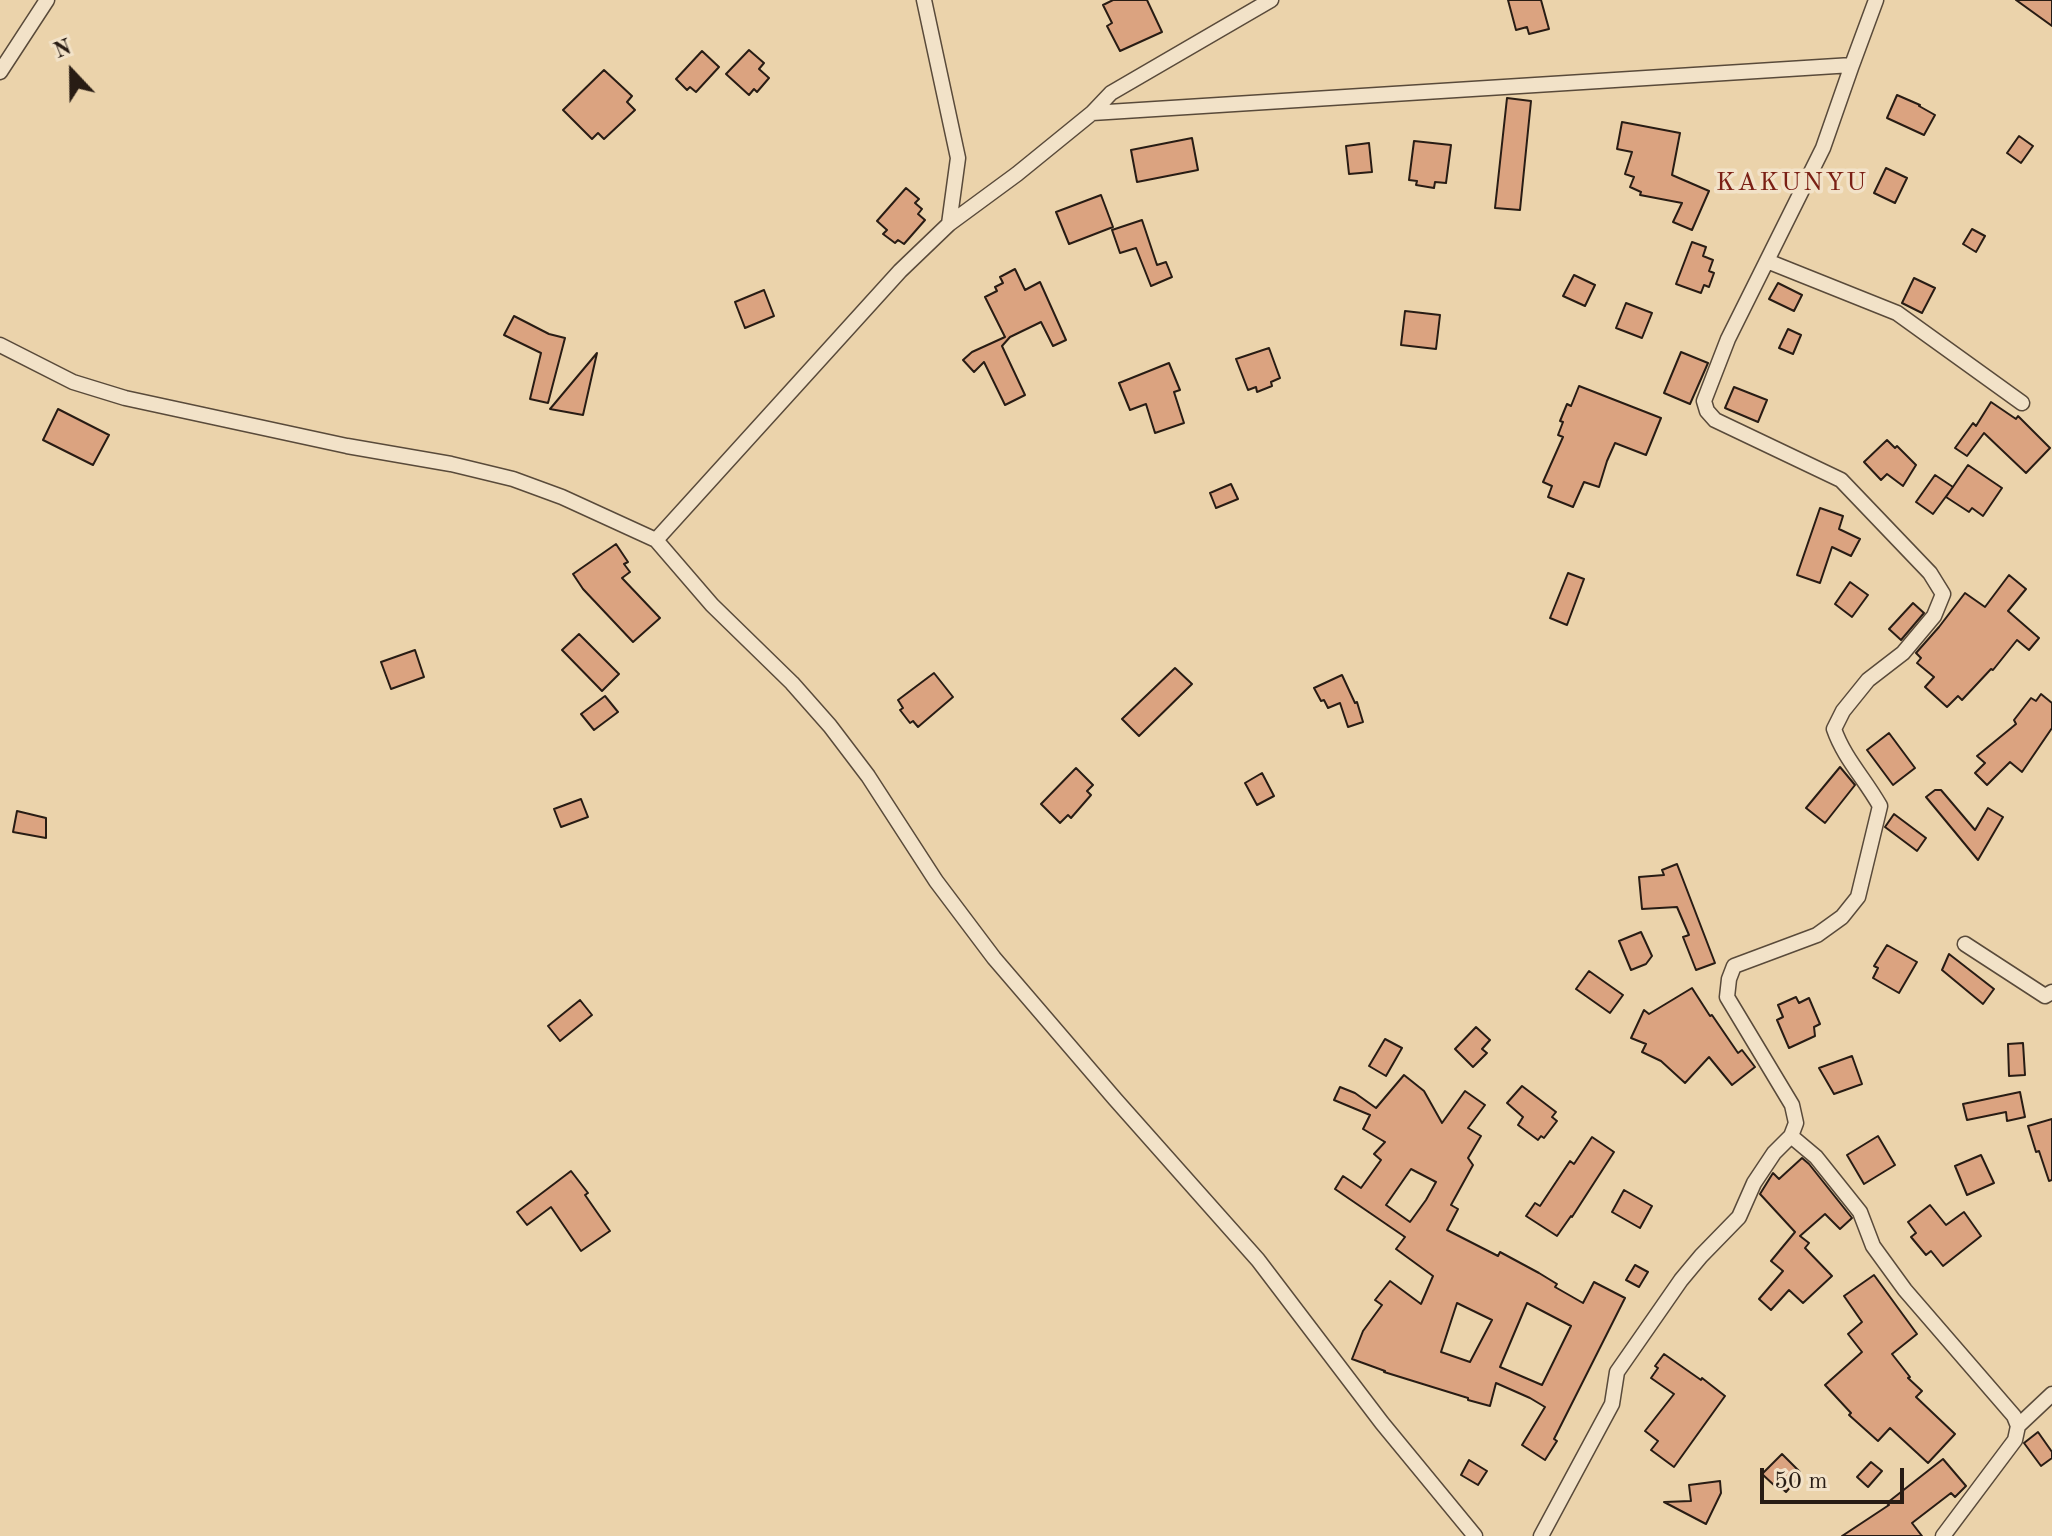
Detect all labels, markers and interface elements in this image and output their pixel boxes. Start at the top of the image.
north arrow [32,32,112,112]
text: N [51,36,75,63]
district label: KAKUNYU [1716,167,1868,199]
scale bar [1764,1452,1908,1502]
text: 50 m [1774,1470,1828,1494]

